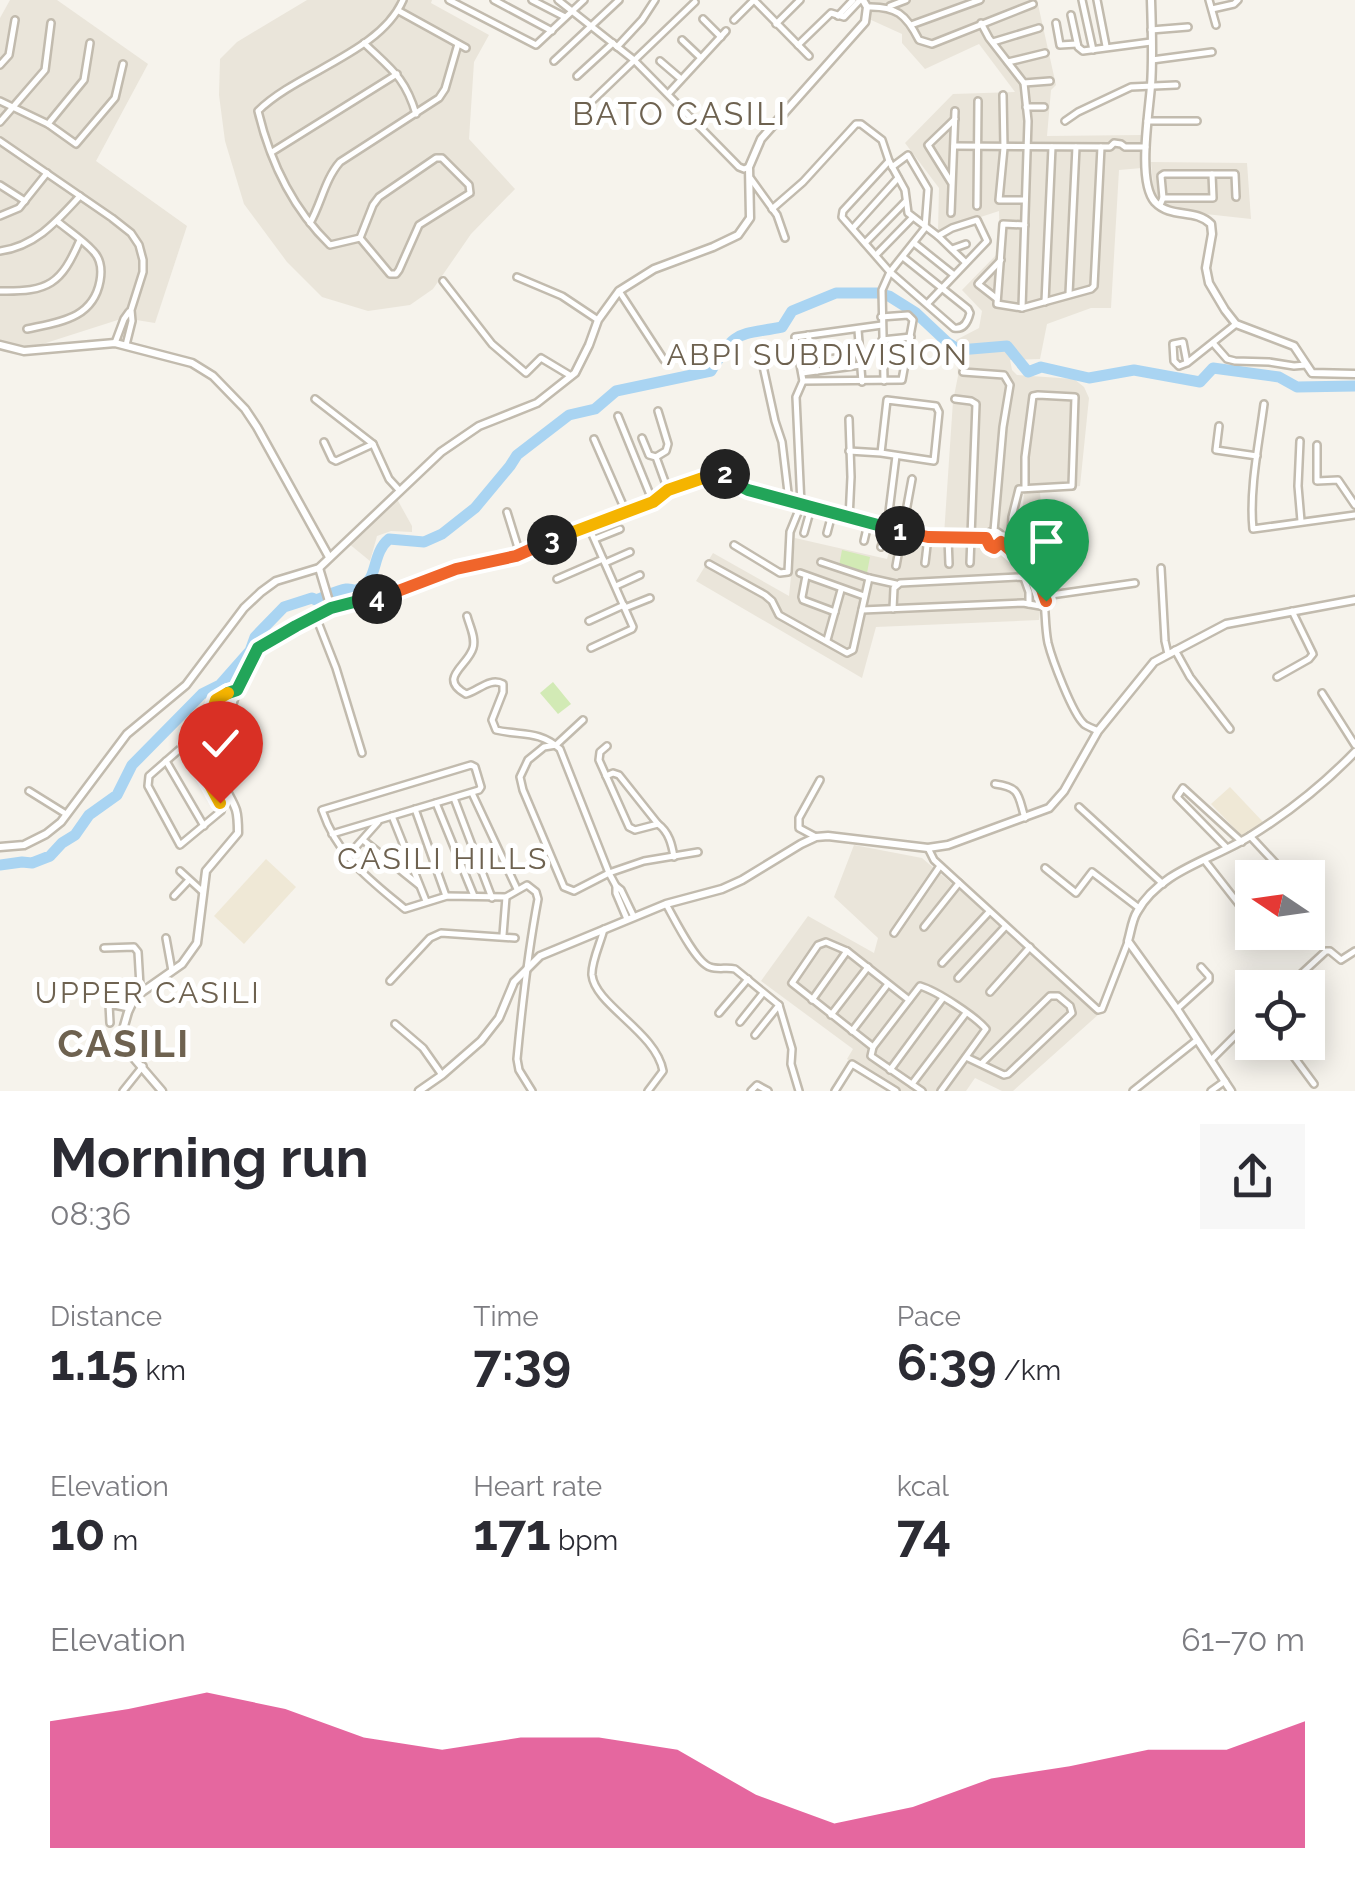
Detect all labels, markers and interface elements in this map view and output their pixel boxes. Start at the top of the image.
district label: BATO CASILI [572,95,788,132]
district label: ABPI SUBDIVISION [667,337,969,372]
pin: 2 [700,449,750,499]
text: 2 [717,457,733,490]
pin [1004,499,1089,602]
pin: 1 [875,506,925,556]
text: 1 [893,514,907,547]
icon: arrive [1019,514,1074,569]
pin: 3 [527,515,577,565]
text: 3 [544,523,560,556]
pin: 4 [352,574,402,624]
text: 4 [369,582,385,615]
pin [178,701,263,804]
icon: check [193,716,248,771]
district label: CASILI HILLS [337,841,549,876]
north arrow [1235,860,1325,950]
map controls [1235,860,1325,1060]
button: locate [1235,970,1325,1060]
district label: UPPER CASILI [35,975,261,1010]
district label: CASILI [57,1021,191,1066]
button: share [1200,1124,1305,1229]
text: Morning run [50,1125,369,1190]
text: 08:36 [50,1195,131,1232]
text: Distance [50,1300,162,1333]
text: Time [473,1300,539,1333]
text: Pace [897,1300,961,1333]
text: 1.15 [50,1333,138,1392]
text: 7:39 [473,1333,571,1392]
text: 6:39 [897,1333,997,1392]
text: km [138,1354,186,1387]
text: /km [997,1354,1061,1387]
text: Elevation [50,1470,169,1503]
text: Heart rate [473,1470,602,1503]
text: kcal [897,1470,949,1503]
text: 10 [50,1503,105,1562]
text: 171 [473,1503,551,1562]
text: 74 [897,1503,951,1562]
text: m [105,1524,138,1557]
text: bpm [551,1524,618,1557]
text: Elevation [50,1621,186,1658]
text: 61–70 m [1181,1621,1305,1658]

